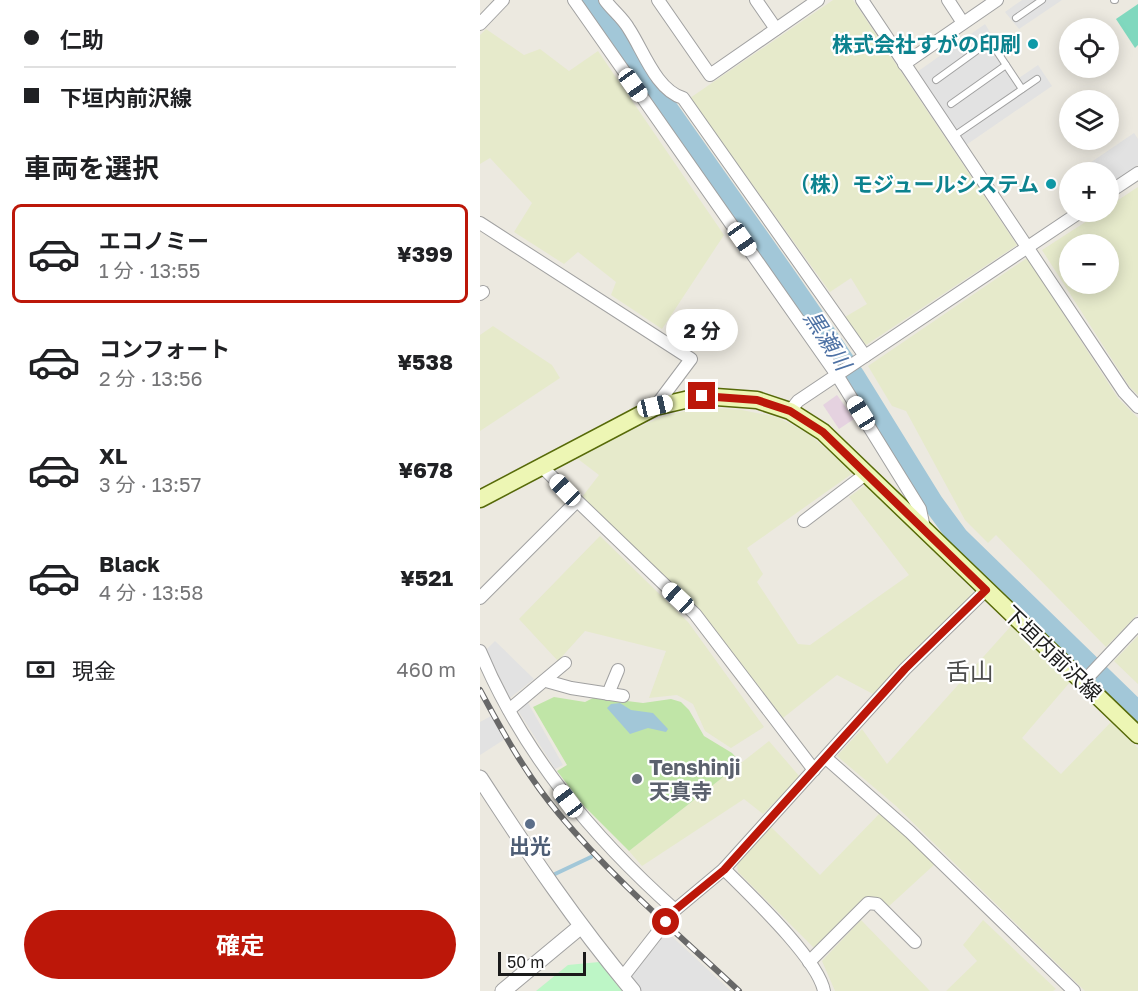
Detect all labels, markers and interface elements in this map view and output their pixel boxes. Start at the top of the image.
map controls [1059,18,1119,294]
button: locate [1059,18,1119,78]
text: 仁助 [60,26,104,53]
place label: 株式会社すがの印刷 [832,31,1021,57]
marker: 株式会社すがの印刷 [1026,37,1040,51]
car [615,65,651,105]
text: 下垣内前沢線 [60,84,192,111]
button: layers [1059,90,1119,150]
text: 車両を選択 [24,152,159,184]
button: + [1059,162,1119,222]
place label: （株）モジュールシステム [789,171,1039,197]
marker: （株）モジュールシステム [1044,177,1058,191]
car [724,219,760,259]
icon: car [27,227,81,281]
text: エコノミー [99,227,209,254]
button: − [1059,234,1119,294]
text: ¥399 [397,240,453,267]
text: 1 分 · 13:55 [99,258,200,282]
water label: 黒瀬川 [799,305,858,377]
callout: 2 分 [666,309,738,351]
text: 2 分 [683,318,721,342]
icon: car [27,335,81,389]
text: コンフォート [99,335,230,362]
text: ¥538 [398,348,453,375]
text: 2 分 · 13:56 [99,366,203,390]
route end [688,382,715,409]
car [635,393,675,419]
car [844,393,878,433]
text: XL [99,442,127,469]
icon: car [27,443,81,497]
text: ¥678 [398,456,453,483]
car [546,471,584,509]
text: 3 分 · 13:57 [99,472,201,496]
text: Black [99,550,160,577]
icon: car [27,551,81,605]
text: ¥521 [400,564,453,591]
car [659,579,697,617]
text: 4 分 · 13:58 [99,580,203,604]
street label: 下垣内前沢線 [999,600,1107,706]
icon: cash [24,653,57,686]
district label: 舌山 [946,656,994,685]
text: 現金 [72,657,116,684]
text: 460 m [397,657,456,681]
place label: Tenshinji 天真寺 [649,754,741,804]
marker: Tenshinji 天真寺 [630,772,644,786]
car [550,781,586,821]
marker: 出光 [523,817,537,831]
place label: 出光 [509,833,551,859]
route start [652,908,679,935]
button: 確定 [24,910,456,979]
scale bar [498,949,586,976]
text: 50 m [507,952,544,972]

